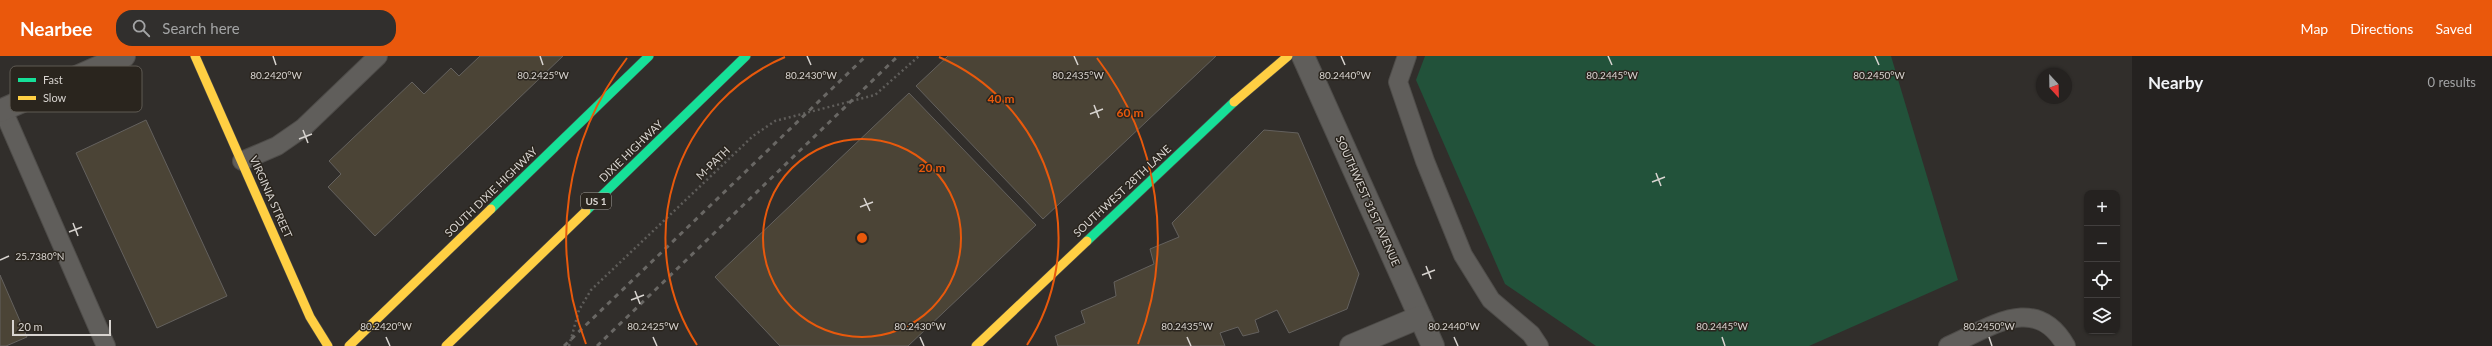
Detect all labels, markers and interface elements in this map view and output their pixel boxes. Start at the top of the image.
search box [116,10,396,46]
text: Nearbee [20,17,92,40]
icon: search [130,17,152,39]
text: Search here [162,19,240,37]
text: Map [2301,20,2328,37]
text: Directions [2350,20,2413,37]
text: Saved [2435,20,2472,37]
legend [10,66,142,112]
north arrow [2036,68,2072,104]
text: 80.2420°W [250,69,302,81]
text: 80.2425°W [517,69,569,81]
text: 80.2430°W [785,69,837,81]
text: 80.2435°W [1052,69,1104,81]
text: 80.2440°W [1319,69,1371,81]
text: 80.2445°W [1586,69,1638,81]
text: 80.2450°W [1853,69,1905,81]
text: Nearby [2148,72,2203,93]
text: Fast [43,73,63,86]
text: 0 results [2428,74,2476,90]
text: Slow [43,91,67,104]
text: 40 m [988,91,1014,106]
text: 60 m [1117,105,1143,120]
street label: DIXIE HIGHWAY [596,117,665,184]
street label: SOUTHWEST 31ST AVENUE [1334,134,1403,268]
street label: SOUTHWEST 28TH LANE [1070,142,1173,239]
street label: M-PATH [693,143,732,182]
street label: SOUTH DIXIE HIGHWAY [442,144,540,239]
street label: VIRGINIA STREET [248,154,296,240]
text: 20 m [919,160,945,175]
map controls [2084,190,2120,334]
button: + [2084,190,2120,226]
road number: US 1 [581,193,611,209]
button: − [2084,226,2120,262]
centre of rings [855,231,869,245]
text: 25.7380°N [16,250,64,262]
button: locate [2084,262,2120,298]
button: layers [2084,298,2120,334]
scale bar [12,318,111,337]
text: 20 m [18,320,43,333]
text: 80.2420°W [360,320,412,332]
text: 80.2425°W [627,320,679,332]
text: 80.2430°W [894,320,946,332]
text: 80.2435°W [1161,320,1213,332]
text: 80.2440°W [1428,320,1480,332]
text: 80.2445°W [1696,320,1748,332]
text: 80.2450°W [1963,320,2015,332]

